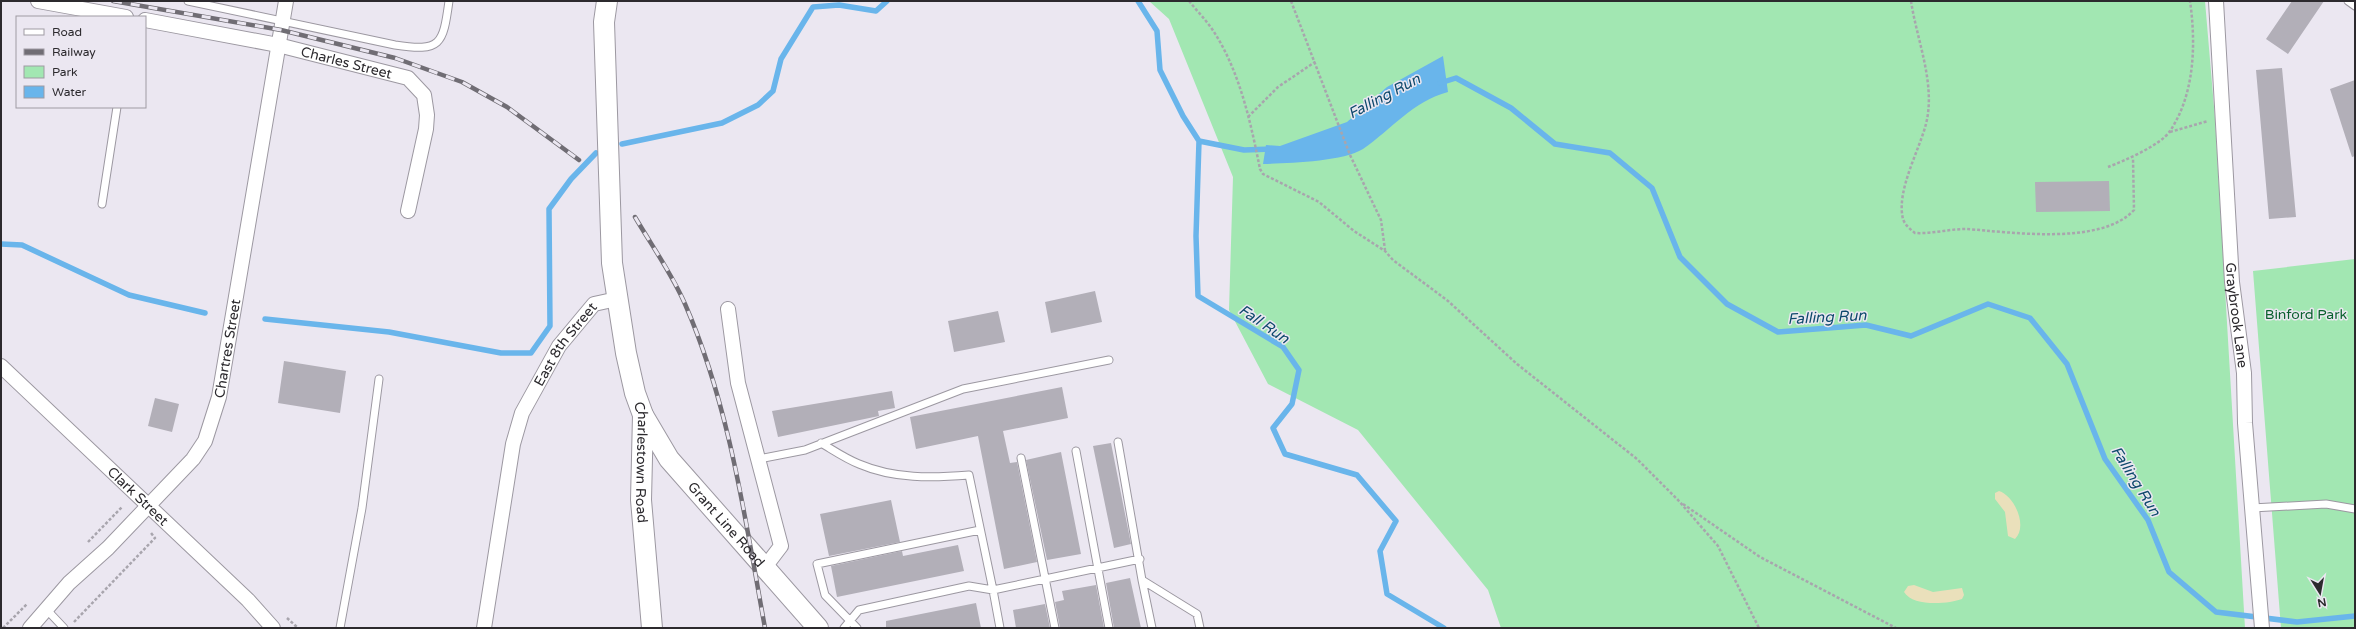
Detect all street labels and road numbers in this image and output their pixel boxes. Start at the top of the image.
street label: Charles Street [299,43,394,83]
street label: Graybrook Lane [2222,262,2251,369]
street label: Chartres Street [211,297,245,400]
street label: East 8th Street [530,299,601,389]
street label: Charlestown Road [630,399,651,524]
street label: Clark Street [104,463,172,530]
street label: Grant Line Road [684,478,768,571]

